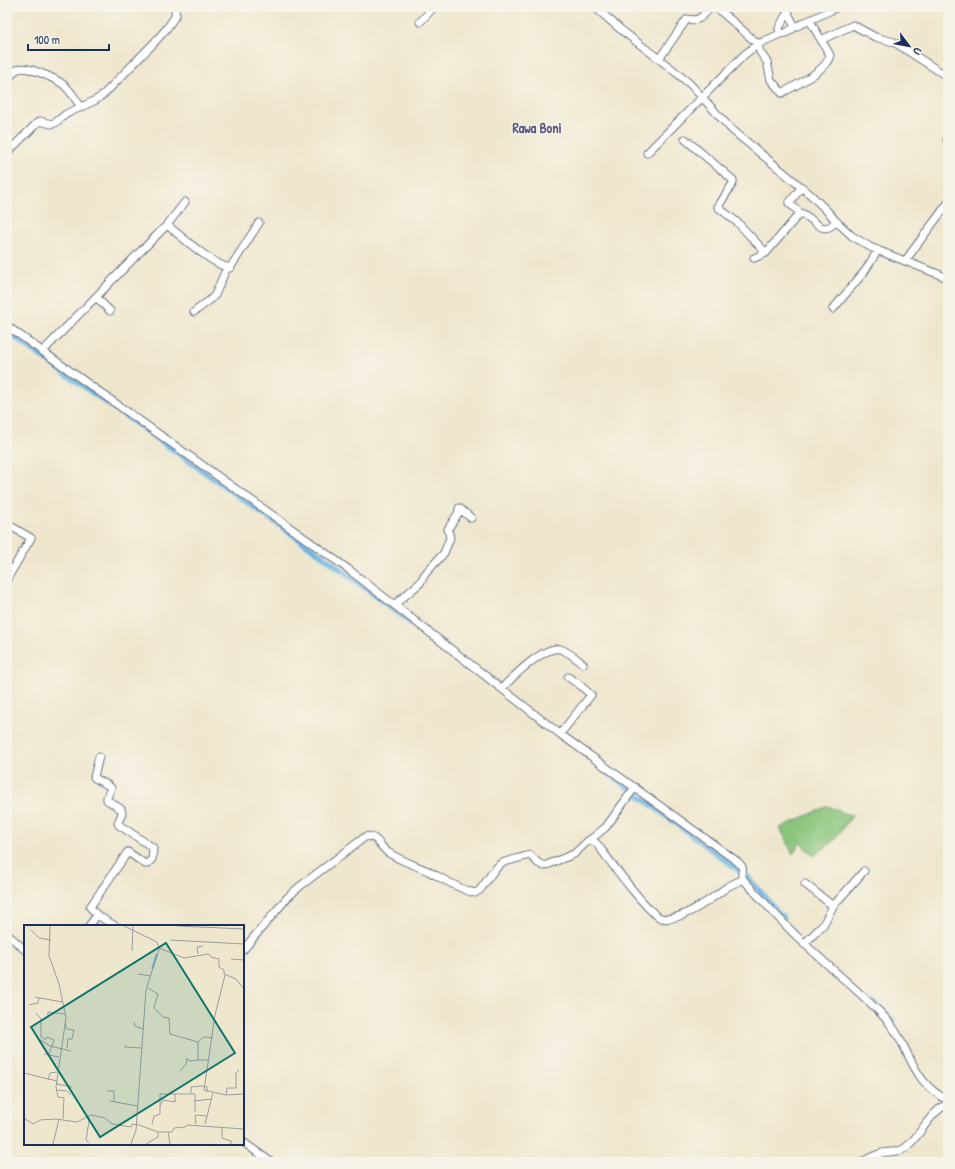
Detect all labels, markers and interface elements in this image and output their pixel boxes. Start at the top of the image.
scale bar [28,26,109,52]
north arrow [889,26,929,66]
text: 100 m [34,31,60,48]
text: U [910,45,925,58]
district label: Rawa Boni [512,118,562,137]
inset map [24,925,244,1145]

